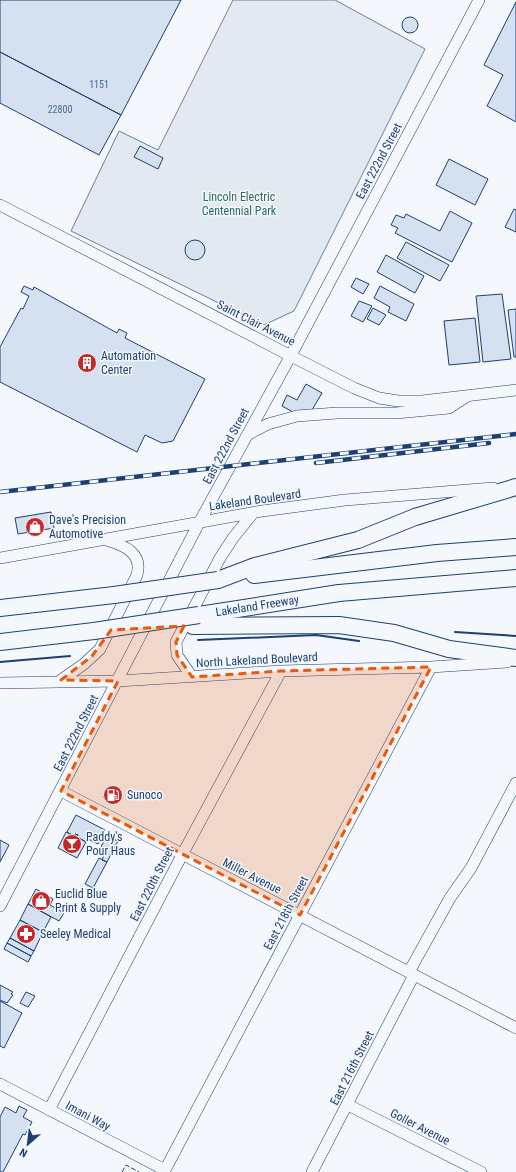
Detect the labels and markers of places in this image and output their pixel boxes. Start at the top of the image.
place label: Automation Center [101,349,156,377]
building icon: Automation Center [76,352,98,374]
place label: Dave's Precision Automotive [49,513,126,541]
shop icon: Dave's Precision Automotive [24,516,46,538]
fuel station icon: Sunoco [102,784,124,806]
place label: Sunoco [127,788,162,802]
place label: Paddy's Pour Haus [86,830,135,858]
bar icon: Paddy's Pour Haus [61,833,83,855]
place label: Euclid Blue Print & Supply [55,887,121,915]
shop icon: Euclid Blue Print & Supply [30,890,52,912]
pharmacy icon: Seeley Medical [15,923,37,945]
place label: Seeley Medical [40,927,111,941]

